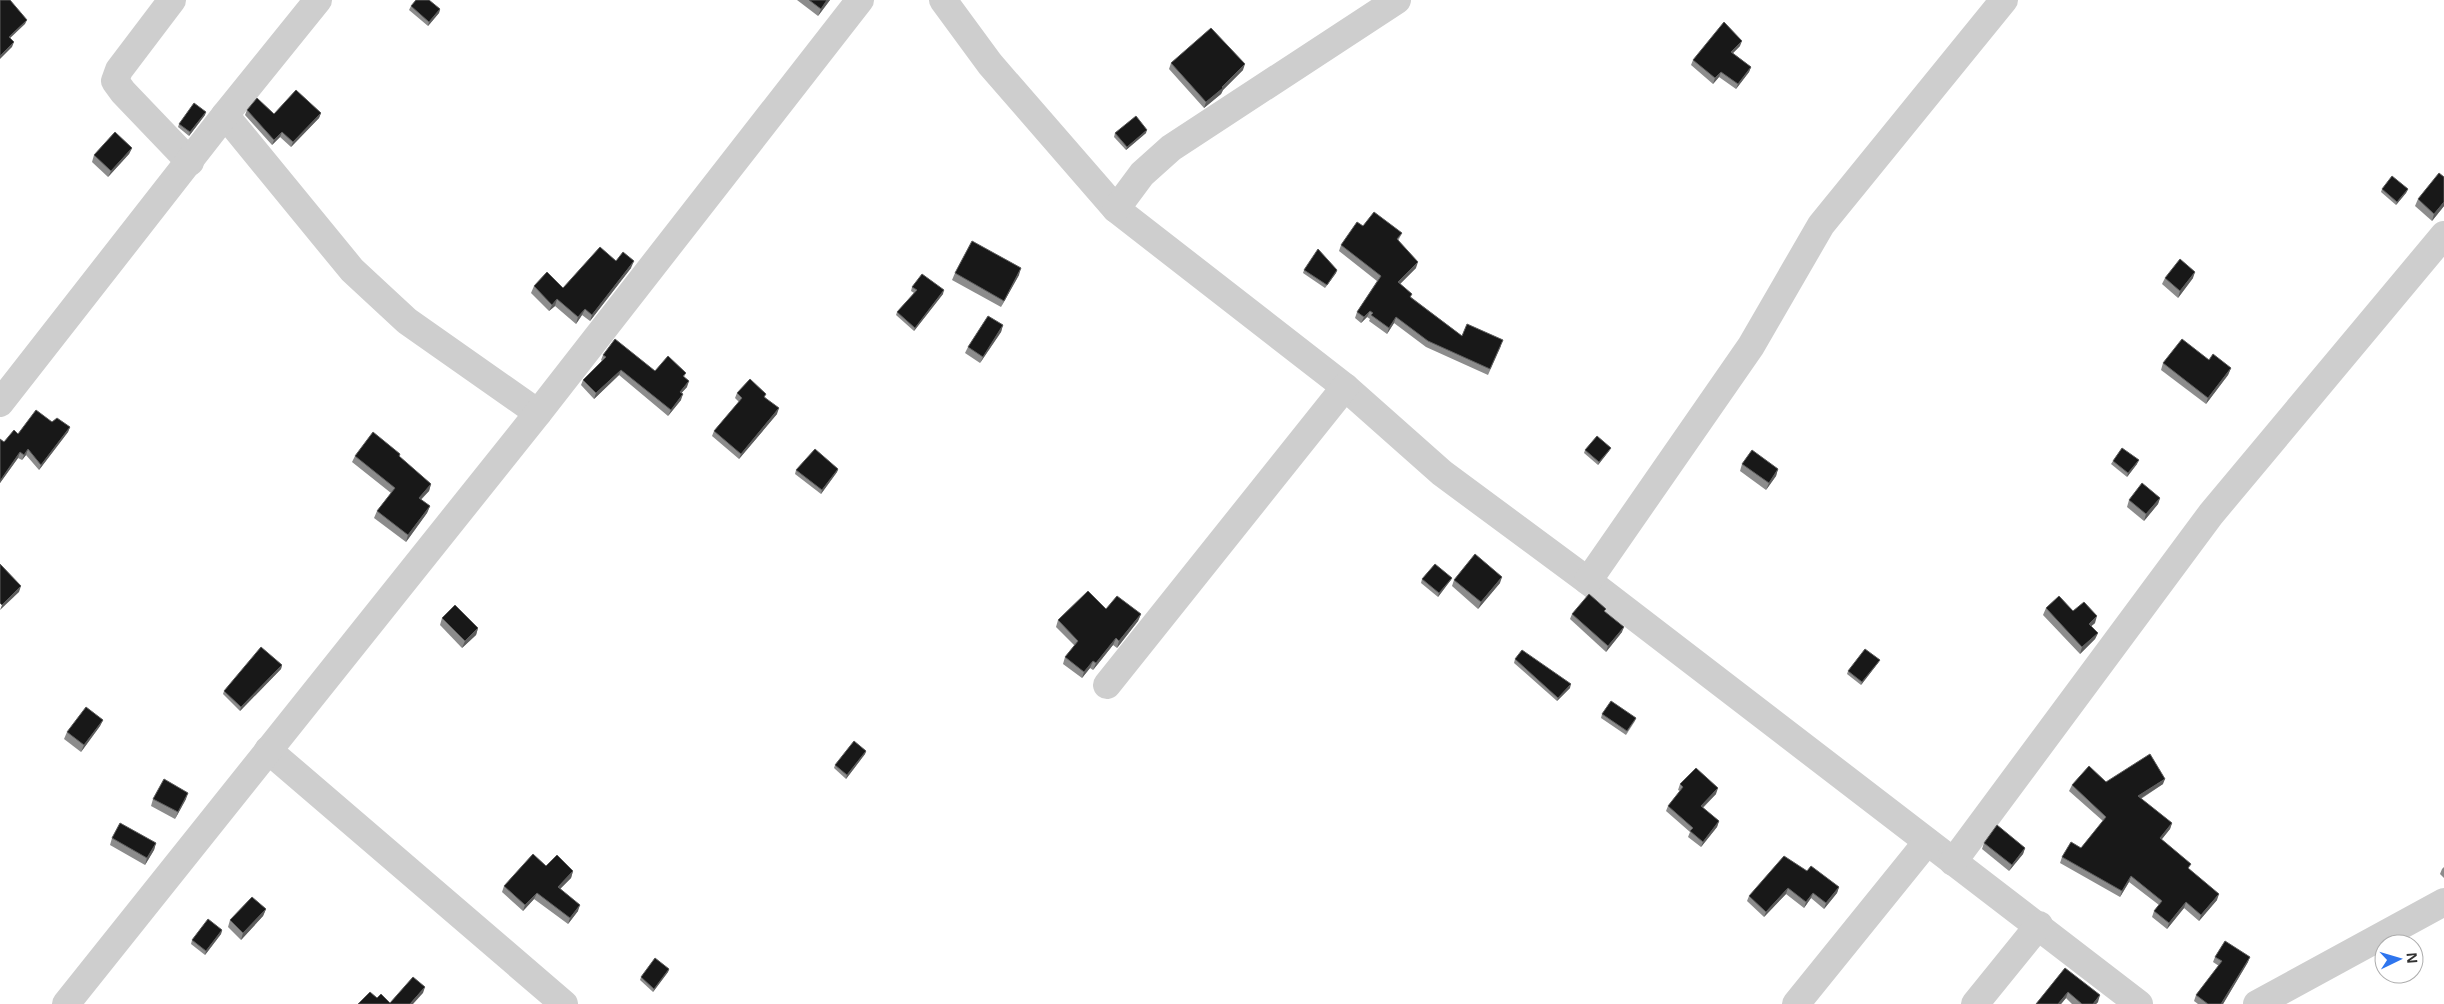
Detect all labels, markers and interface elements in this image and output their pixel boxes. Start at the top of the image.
north arrow [2374,934,2424,984]
text: N [2402,951,2422,964]

